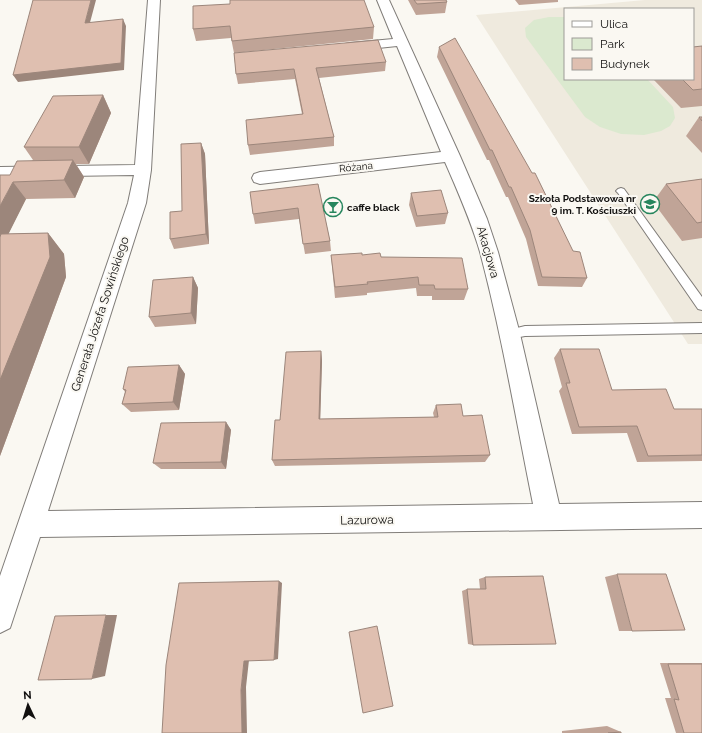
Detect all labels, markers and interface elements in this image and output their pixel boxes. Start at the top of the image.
legend [564,8,694,80]
text: Ulica [600,17,628,31]
text: Park [600,37,625,51]
text: Budynek [600,57,650,71]
street label: Różana [339,160,373,174]
place label: Szkoła Podstawowa nr 9 im. T. Kościuszki [529,193,636,216]
school or university icon: Szkoła Podstawowa nr 9 im. T. Kościuszki [639,193,661,215]
bar icon: caffe black [322,196,344,218]
place label: caffe black [347,202,400,213]
street label: Akacjowa [474,224,502,280]
street label: Generała Józefa Sowińskiego [68,235,132,393]
street label: Lazurowa [340,513,394,527]
north arrow [8,685,48,725]
text: N [23,689,32,702]

